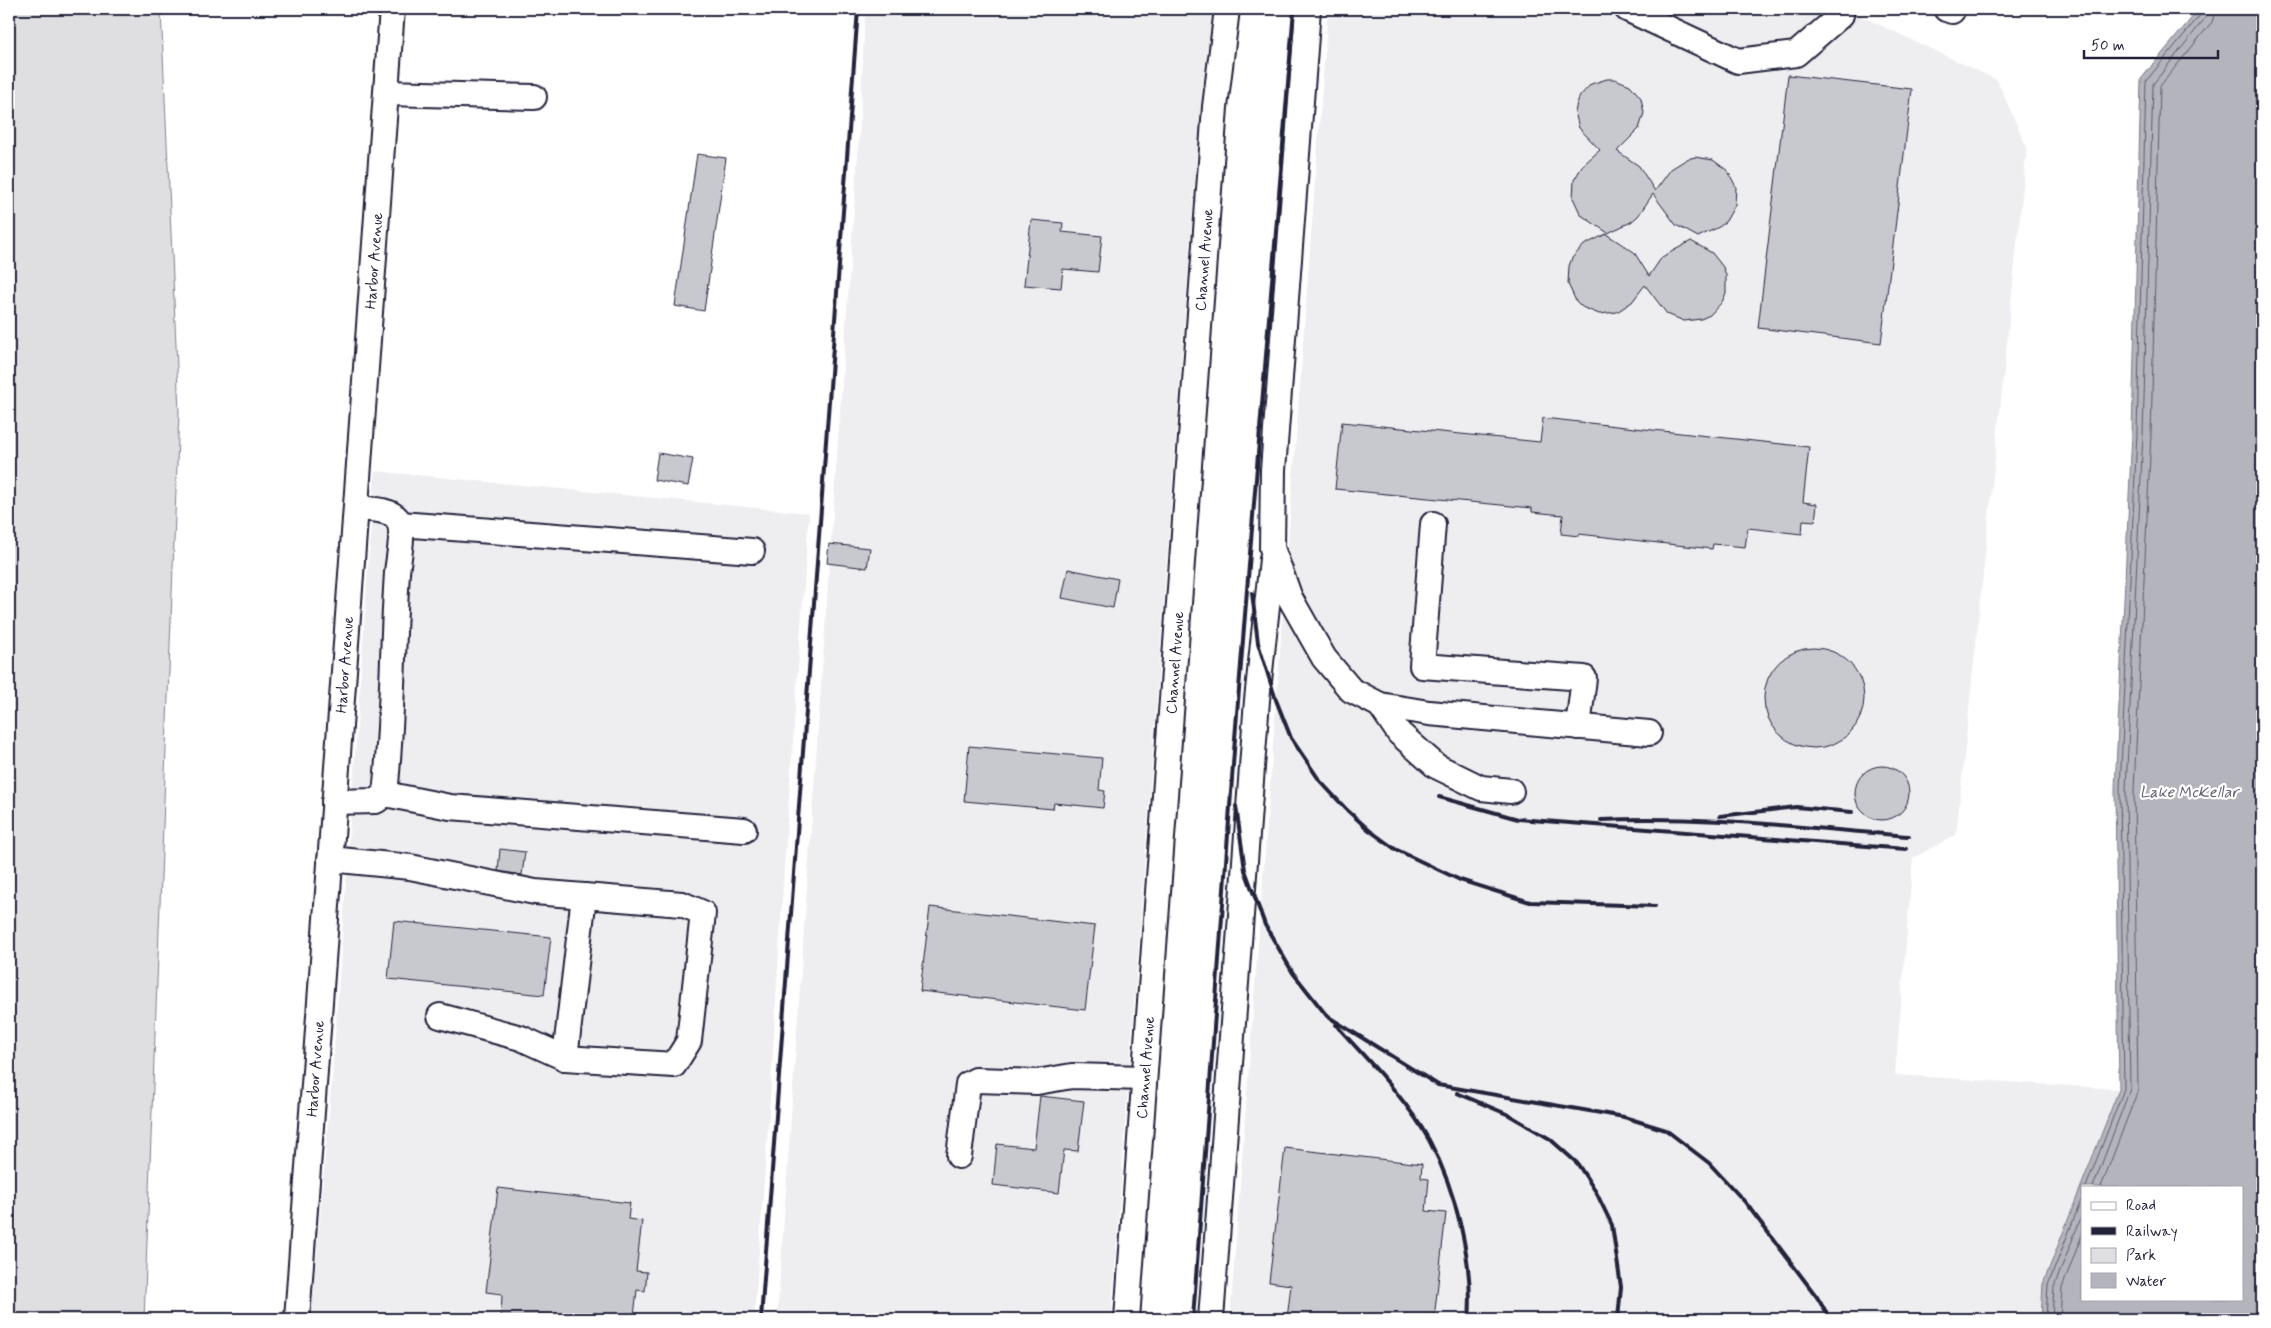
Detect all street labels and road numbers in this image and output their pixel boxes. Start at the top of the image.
street label: Channel Avenue [1191,208,1219,312]
street label: Harbor Avenue [361,212,388,310]
street label: Channel Avenue [1162,611,1189,715]
street label: Harbor Avenue [332,616,359,714]
street label: Channel Avenue [1133,1016,1160,1120]
street label: Harbor Avenue [303,1020,330,1118]

